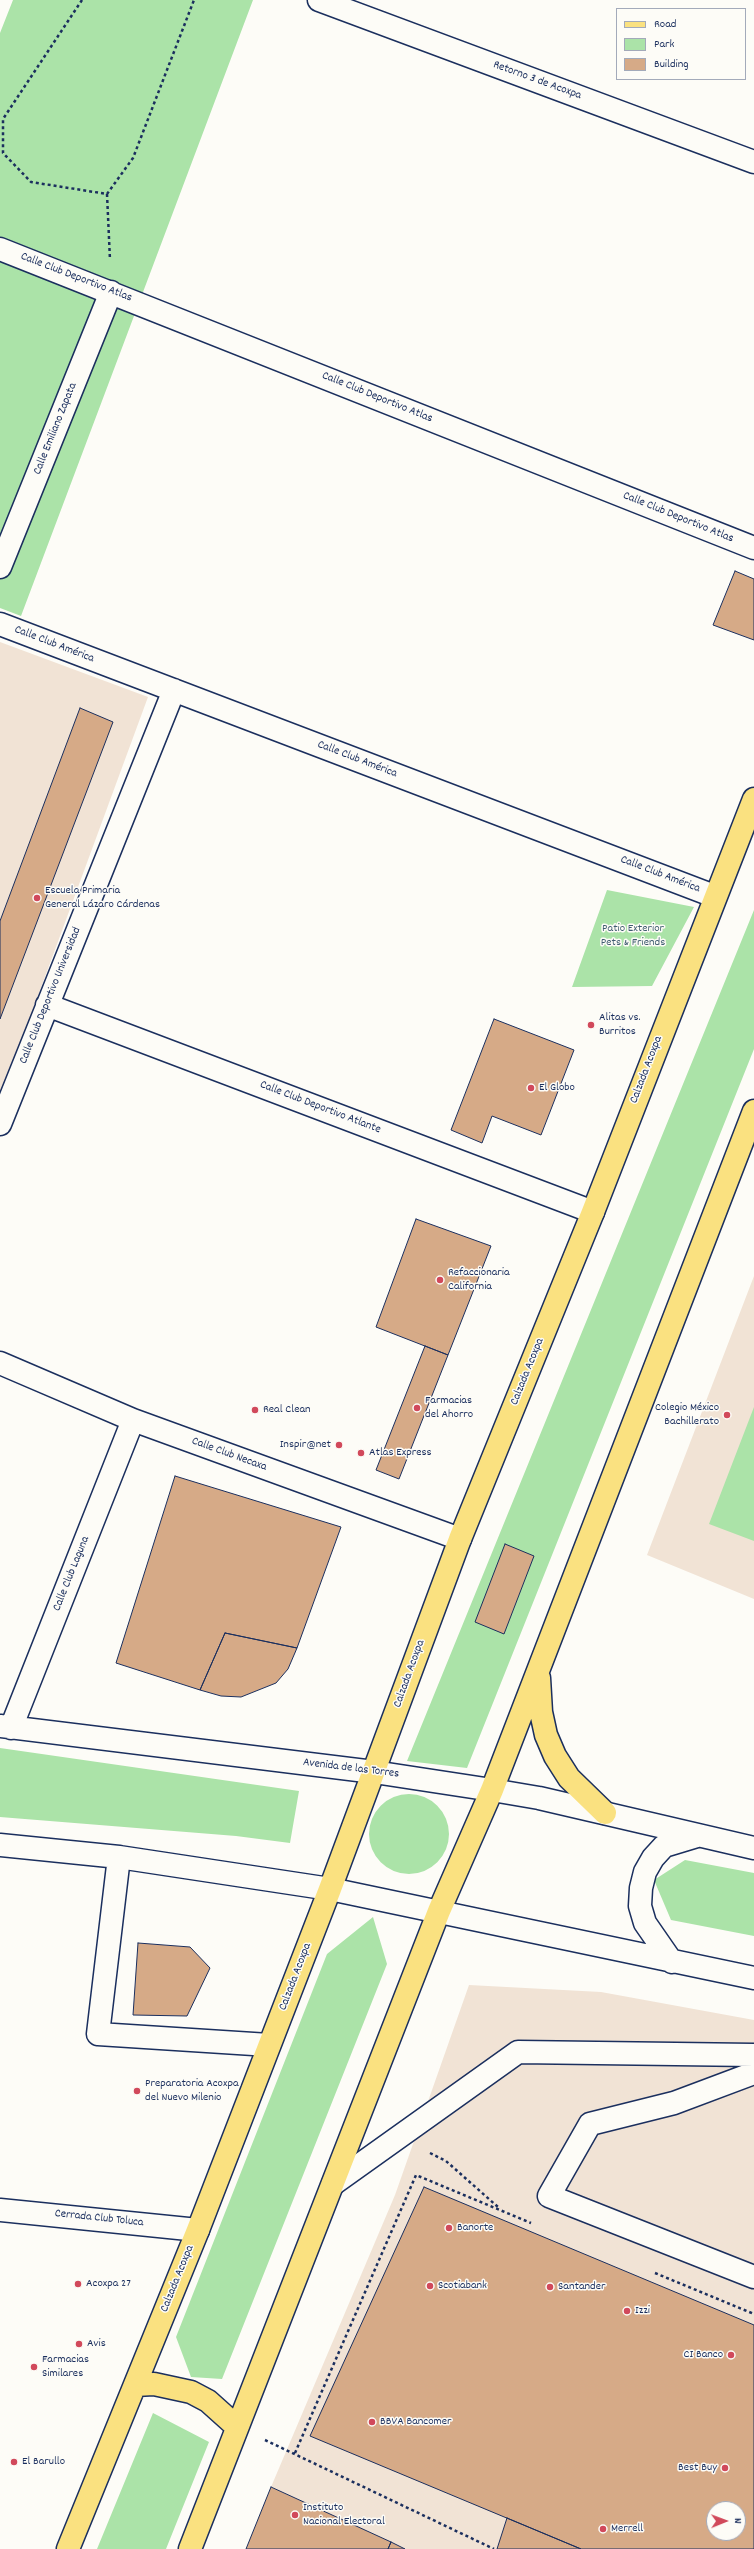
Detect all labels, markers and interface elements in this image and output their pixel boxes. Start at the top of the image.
legend [616,8,746,80]
text: Road [654,16,676,33]
text: Park [654,36,674,53]
text: Building [654,56,689,73]
street label: Retorno 3 de Acoxpa [491,58,583,104]
street label: Calle Club Deportivo Atlas [18,250,134,306]
street label: Calle Club Deportivo Atlas [319,369,435,427]
street label: Calle Emiliano Zapata [31,381,81,477]
street label: Calle Club Deportivo Atlas [620,489,736,547]
street label: Calle Club América [12,623,96,667]
street label: Calle Club América [315,738,399,782]
street label: Calle Club América [618,853,702,897]
place label: Escuela Primaria General Lázaro Cárdenas [45,884,160,912]
marker: Escuela Primaria General Lázaro Cárdenas [32,893,42,903]
park label: Patio Exterior Pets & Friends [601,922,665,950]
street label: Calle Club Deportivo Universidad [17,926,85,1066]
place label: Alitas vs. Burritos [599,1011,641,1039]
marker: Alitas vs. Burritos [586,1020,596,1030]
street label: Calzada Acoxpa [628,1034,666,1106]
street label: Calle Club Deportivo Atlante [257,1078,383,1138]
place label: El Globo [539,1081,575,1095]
marker: El Globo [526,1083,536,1093]
place label: Refaccionaria California [448,1266,510,1294]
marker: Refaccionaria California [435,1275,445,1285]
street label: Calzada Acoxpa [508,1336,548,1408]
place label: Farmacias del Ahorro [425,1394,473,1422]
place label: Colegio México Bachillerato [655,1401,719,1429]
place label: Real Clean [263,1403,311,1417]
marker: Farmacias del Ahorro [412,1403,422,1413]
marker: Real Clean [250,1405,260,1415]
marker: Colegio México Bachillerato [722,1410,732,1420]
street label: Calle Club Necaxa [189,1435,269,1475]
place label: Inspir@net [280,1438,331,1452]
marker: Inspir@net [334,1440,344,1450]
place label: Atlas Express [369,1446,432,1460]
marker: Atlas Express [356,1448,366,1458]
street label: Calle Club Laguna [50,1535,94,1613]
street label: Calzada Acoxpa [391,1638,429,1710]
street label: Avenida de las Torres [302,1756,400,1782]
street label: Calzada Acoxpa [277,1941,315,2013]
place label: Preparatoria Acoxpa del Nuevo Milenio [145,2077,239,2105]
marker: Preparatoria Acoxpa del Nuevo Milenio [132,2086,142,2096]
street label: Cerrada Club Toluca [54,2207,144,2231]
place label: Banorte [457,2221,493,2235]
marker: Banorte [444,2223,454,2233]
street label: Calzada Acoxpa [158,2243,198,2315]
place label: Acoxpa 27 [86,2277,131,2291]
marker: Acoxpa 27 [73,2279,83,2289]
place label: Scotiabank [438,2279,487,2293]
place label: Santander [558,2280,605,2294]
marker: Scotiabank [425,2281,435,2291]
marker: Santander [545,2282,555,2292]
place label: Izzi [635,2304,650,2318]
marker: Izzi [622,2306,632,2316]
place label: Avis [87,2337,106,2351]
marker: Avis [74,2339,84,2349]
place label: CI Banco [684,2348,723,2362]
marker: CI Banco [726,2350,736,2360]
place label: Farmacias Similares [42,2353,89,2381]
marker: Farmacias Similares [29,2362,39,2372]
place label: BBVA Bancomer [380,2415,451,2429]
marker: BBVA Bancomer [367,2417,377,2427]
place label: El Barullo [22,2455,65,2469]
marker: El Barullo [9,2457,19,2467]
place label: Best Buy [678,2461,717,2475]
marker: Best Buy [720,2463,730,2473]
place label: Instituto Nacional Electoral [303,2501,385,2529]
north arrow [706,2501,746,2541]
marker: Instituto Nacional Electoral [290,2510,300,2520]
text: N [729,2518,745,2524]
place label: Merrell [611,2522,643,2536]
marker: Merrell [598,2524,608,2534]

